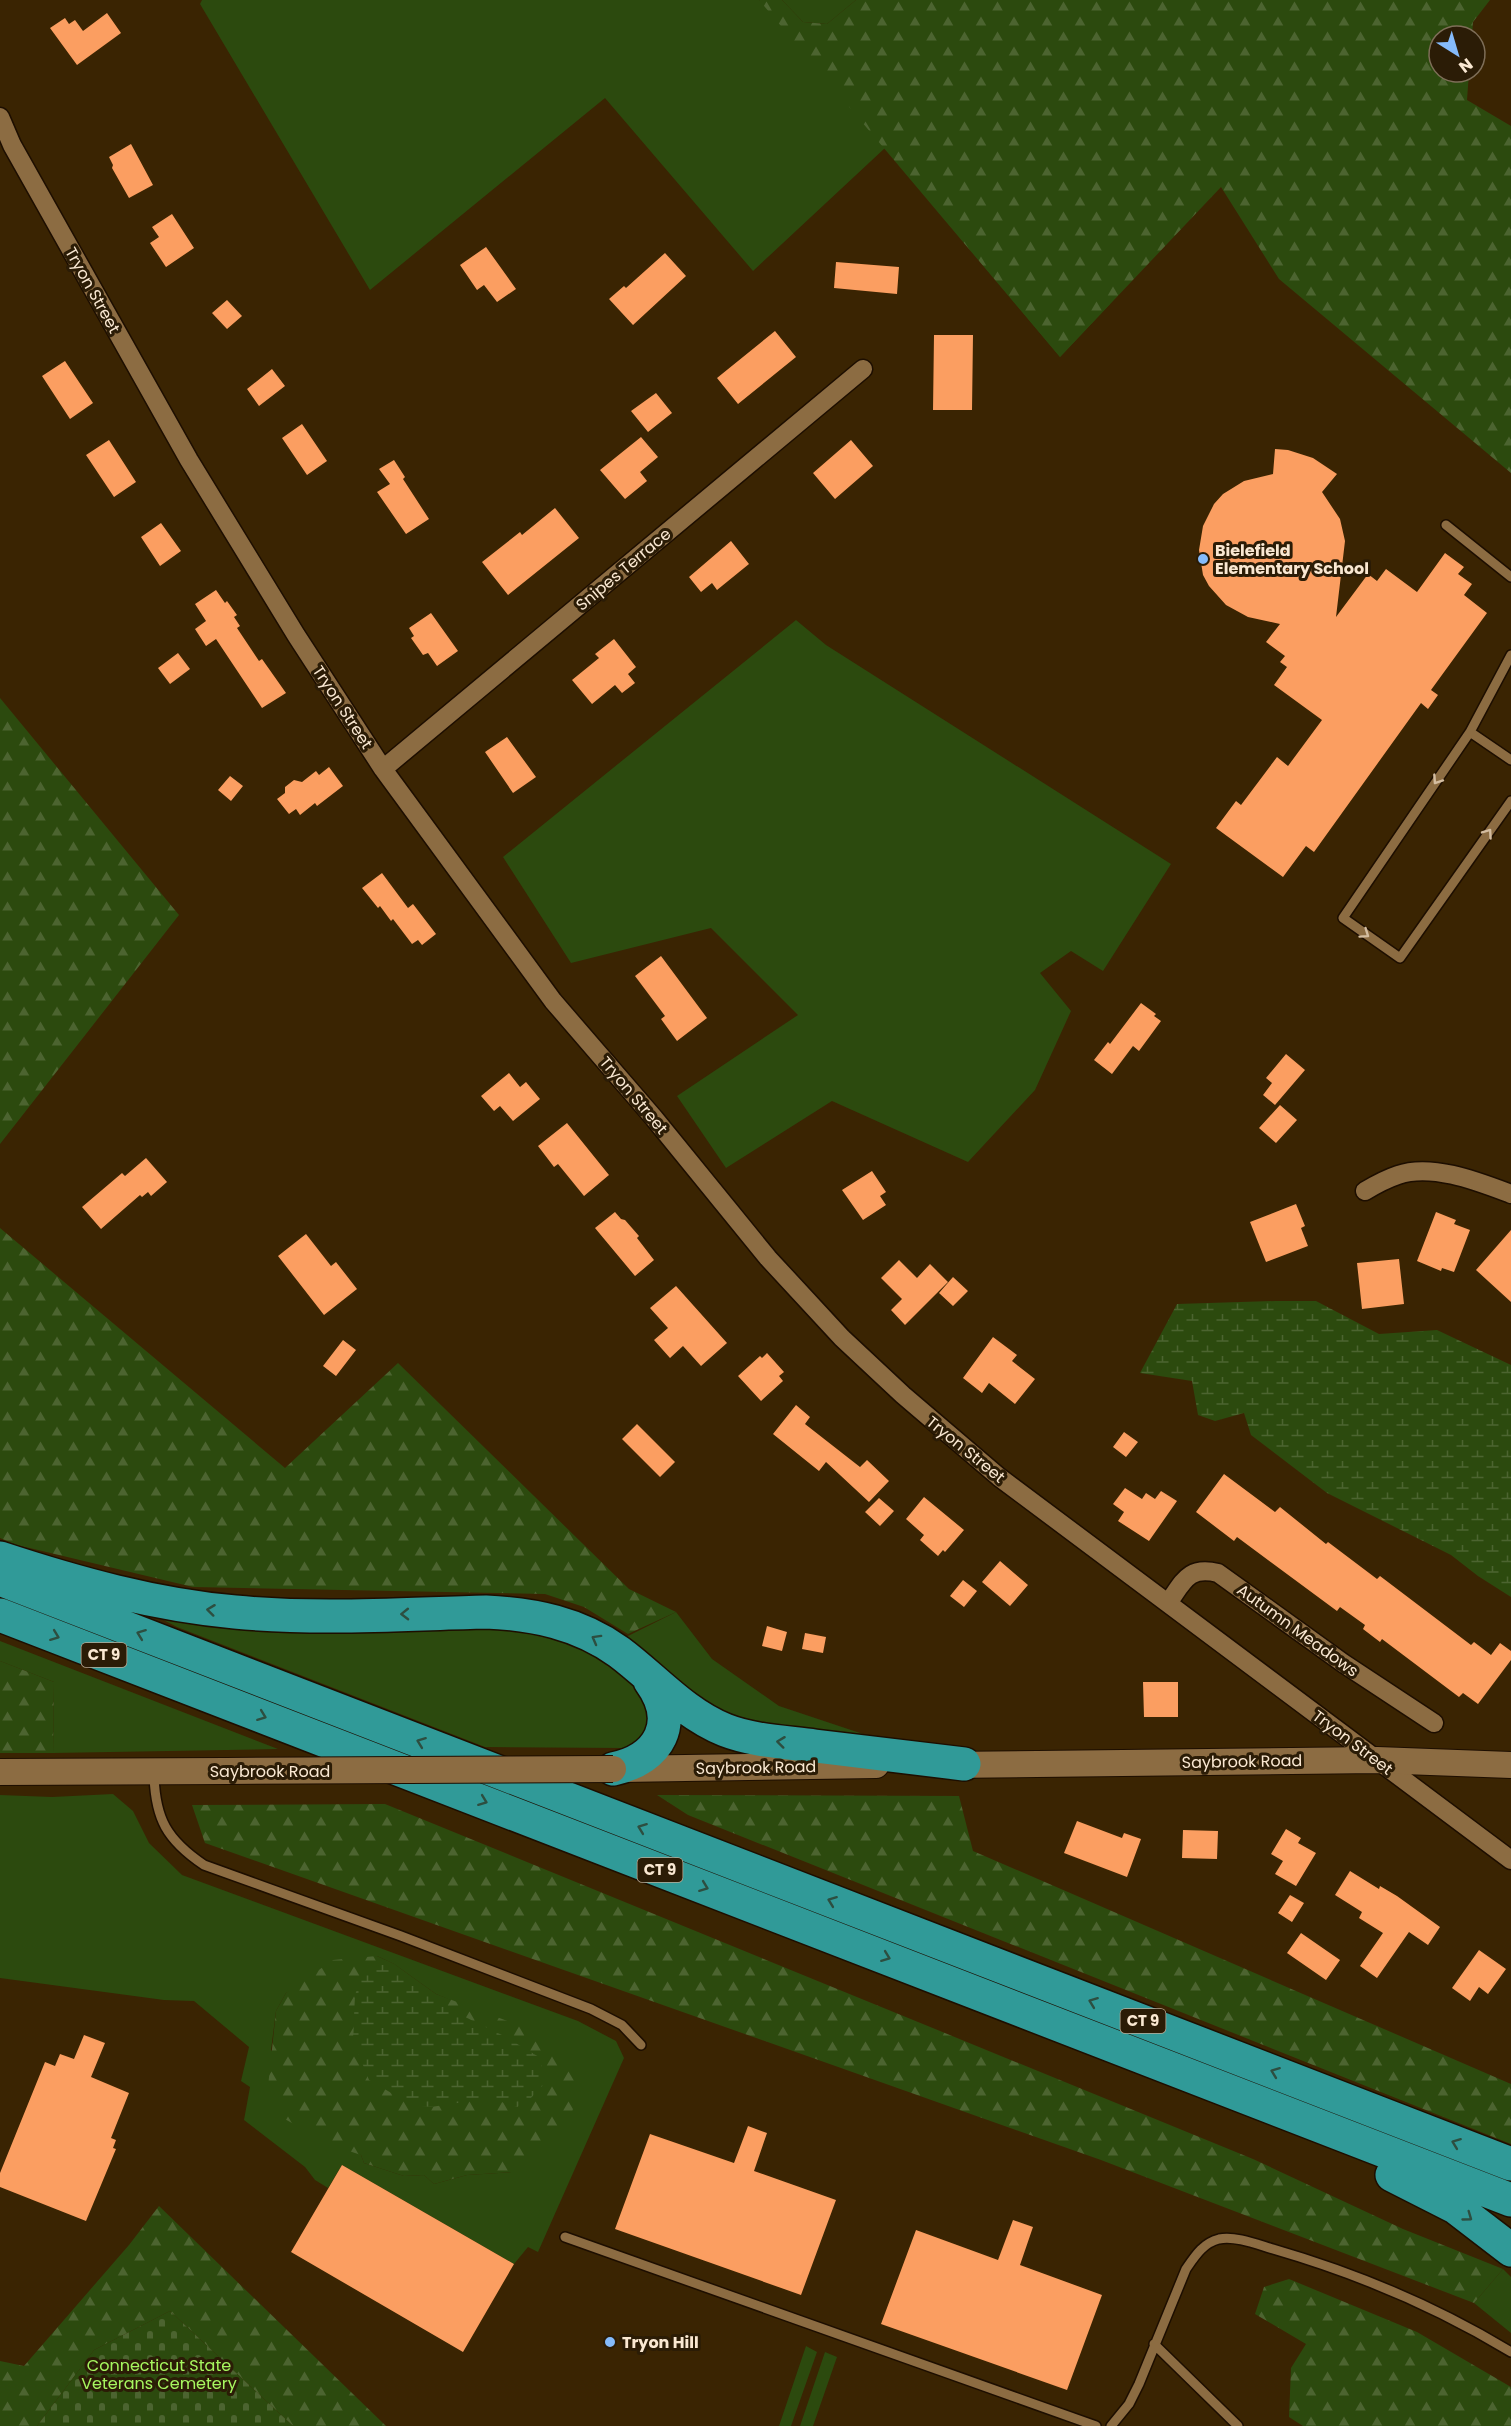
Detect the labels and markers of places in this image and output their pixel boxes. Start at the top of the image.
place label: Bielefield Elementary School [1215,539,1369,580]
marker: Bielefield Elementary School [1196,552,1210,566]
place label: Tryon Hill [622,2331,699,2354]
marker: Tryon Hill [603,2335,617,2349]

